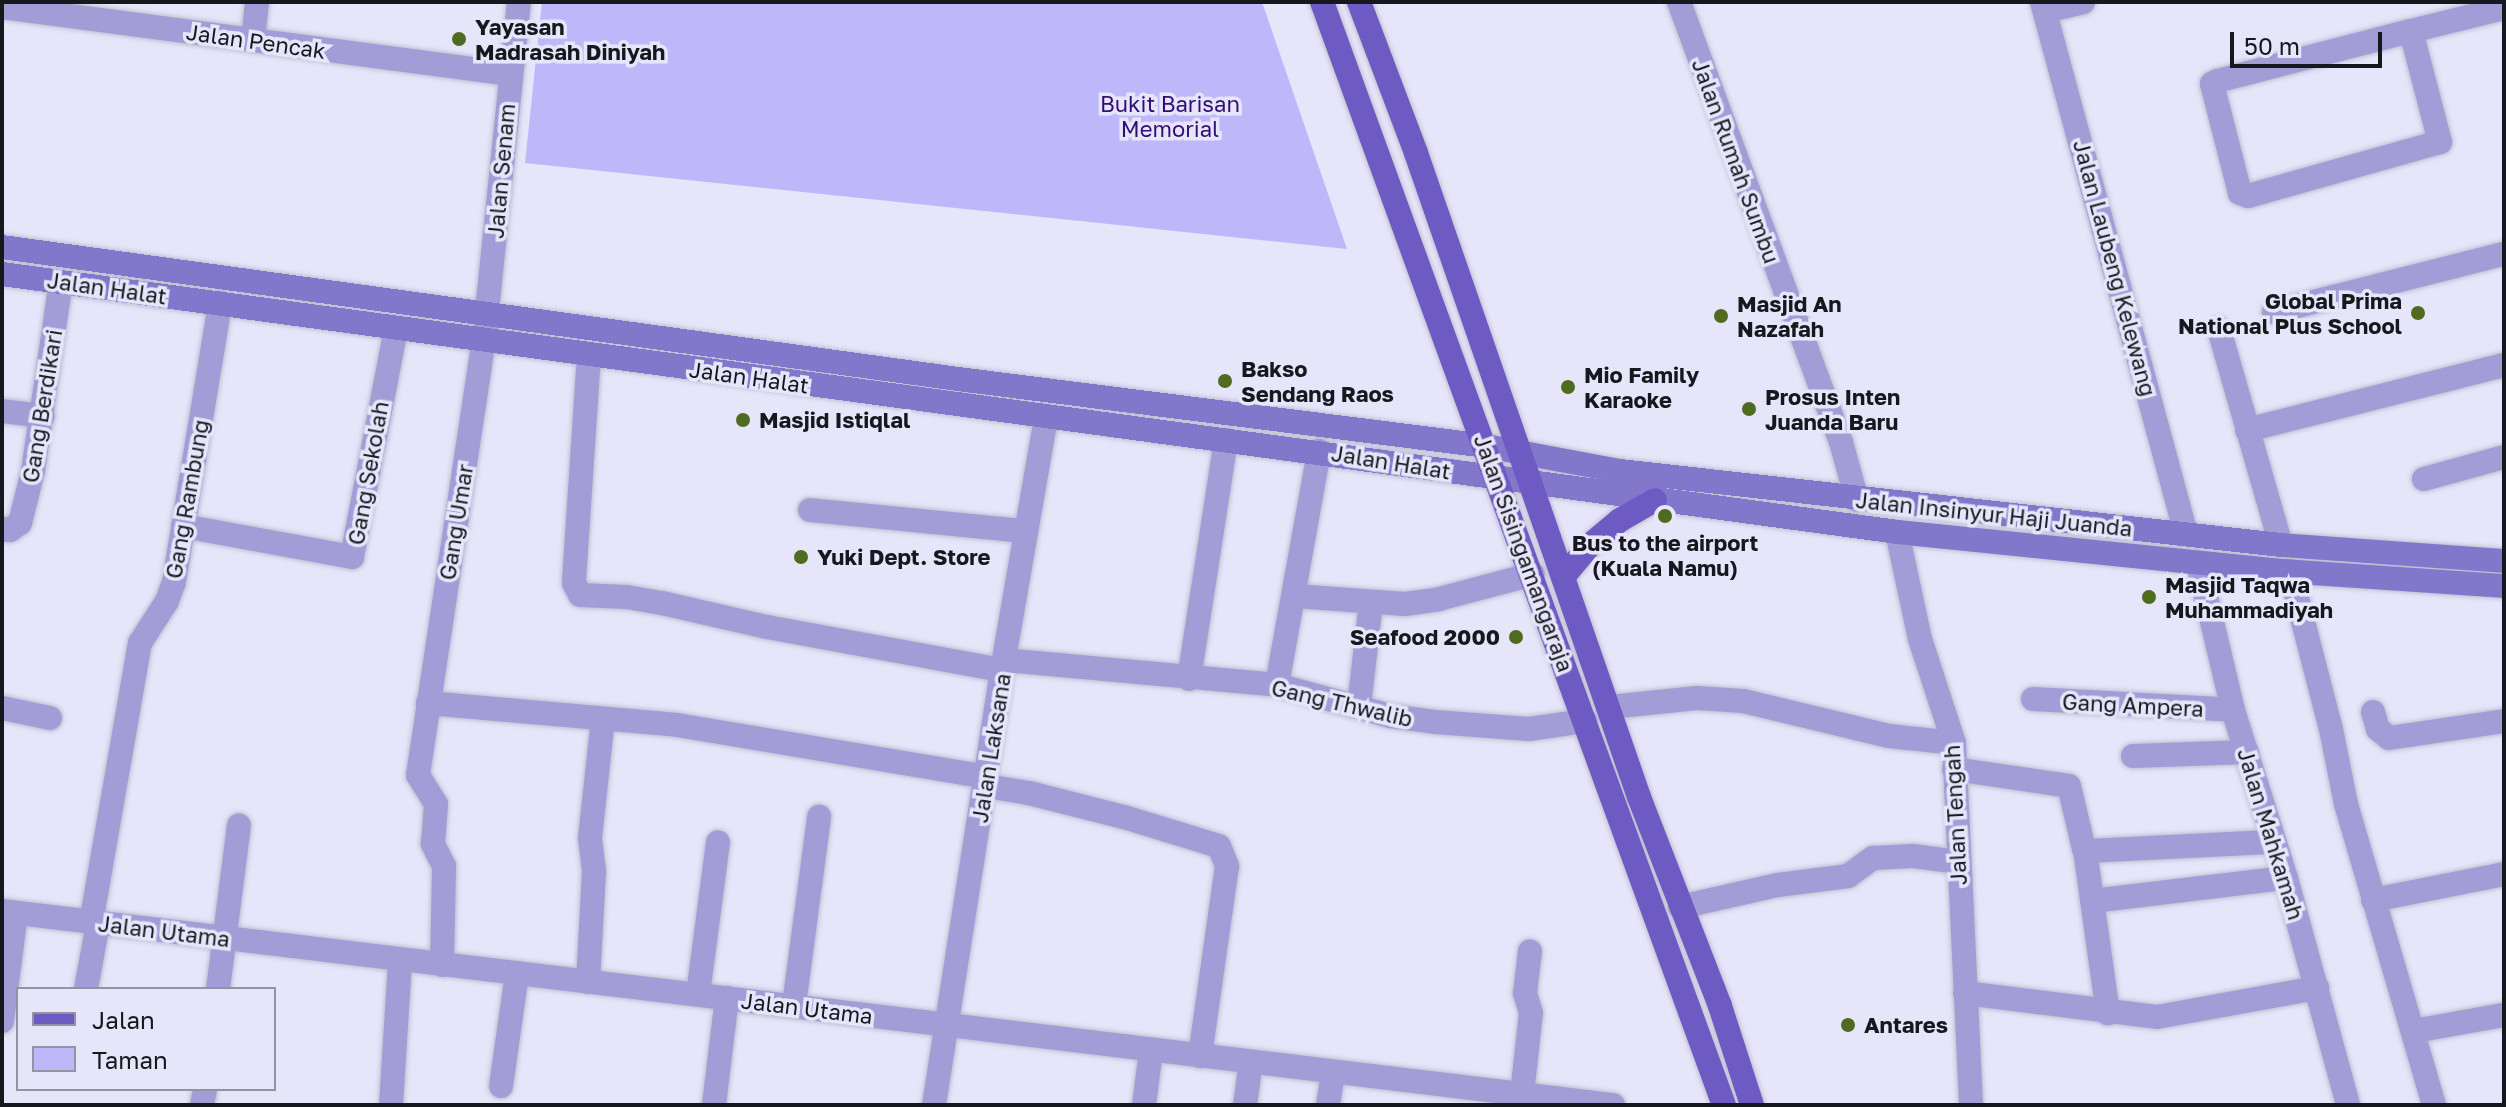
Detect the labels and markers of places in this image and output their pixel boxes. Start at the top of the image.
place label: Yayasan Madrasah Diniyah [475,13,665,64]
marker: Yayasan Madrasah Diniyah [450,30,468,48]
place label: Global Prima National Plus School [2178,287,2402,338]
place label: Masjid An Nazafah [1737,290,1842,342]
marker: Global Prima National Plus School [2409,304,2427,322]
marker: Masjid An Nazafah [1712,307,1730,325]
place label: Bakso Sendang Raos [1241,355,1394,406]
place label: Mio Family Karaoke [1584,361,1699,412]
marker: Bakso Sendang Raos [1216,372,1234,390]
marker: Mio Family Karaoke [1559,378,1577,396]
place label: Prosus Inten Juanda Baru [1765,383,1900,434]
marker: Prosus Inten Juanda Baru [1740,400,1758,418]
place label: Masjid Istiqlal [759,407,910,433]
marker: Masjid Istiqlal [734,411,752,429]
marker: Bus to the airport (Kuala Namu) [1656,507,1674,525]
place label: Bus to the airport (Kuala Namu) [1572,529,1758,580]
place label: Yuki Dept. Store [817,544,990,570]
marker: Yuki Dept. Store [792,548,810,566]
place label: Masjid Taqwa Muhammadiyah [2165,571,2333,622]
marker: Masjid Taqwa Muhammadiyah [2140,588,2158,606]
place label: Seafood 2000 [1350,624,1500,650]
marker: Seafood 2000 [1507,628,1525,646]
place label: Antares [1864,1012,1948,1038]
marker: Antares [1839,1016,1857,1034]

